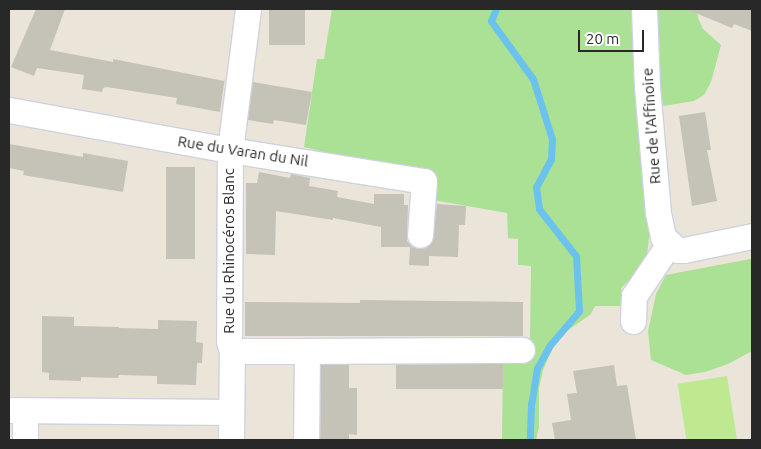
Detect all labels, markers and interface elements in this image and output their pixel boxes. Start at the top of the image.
scale bar [581,20,647,52]
text: 20 m [586,30,619,47]
street label: Rue de l'Affinoire [638,67,664,185]
street label: Rue du Varan du Nil [176,132,310,170]
street label: Rue du Rhinocéros Blanc [220,168,238,334]

